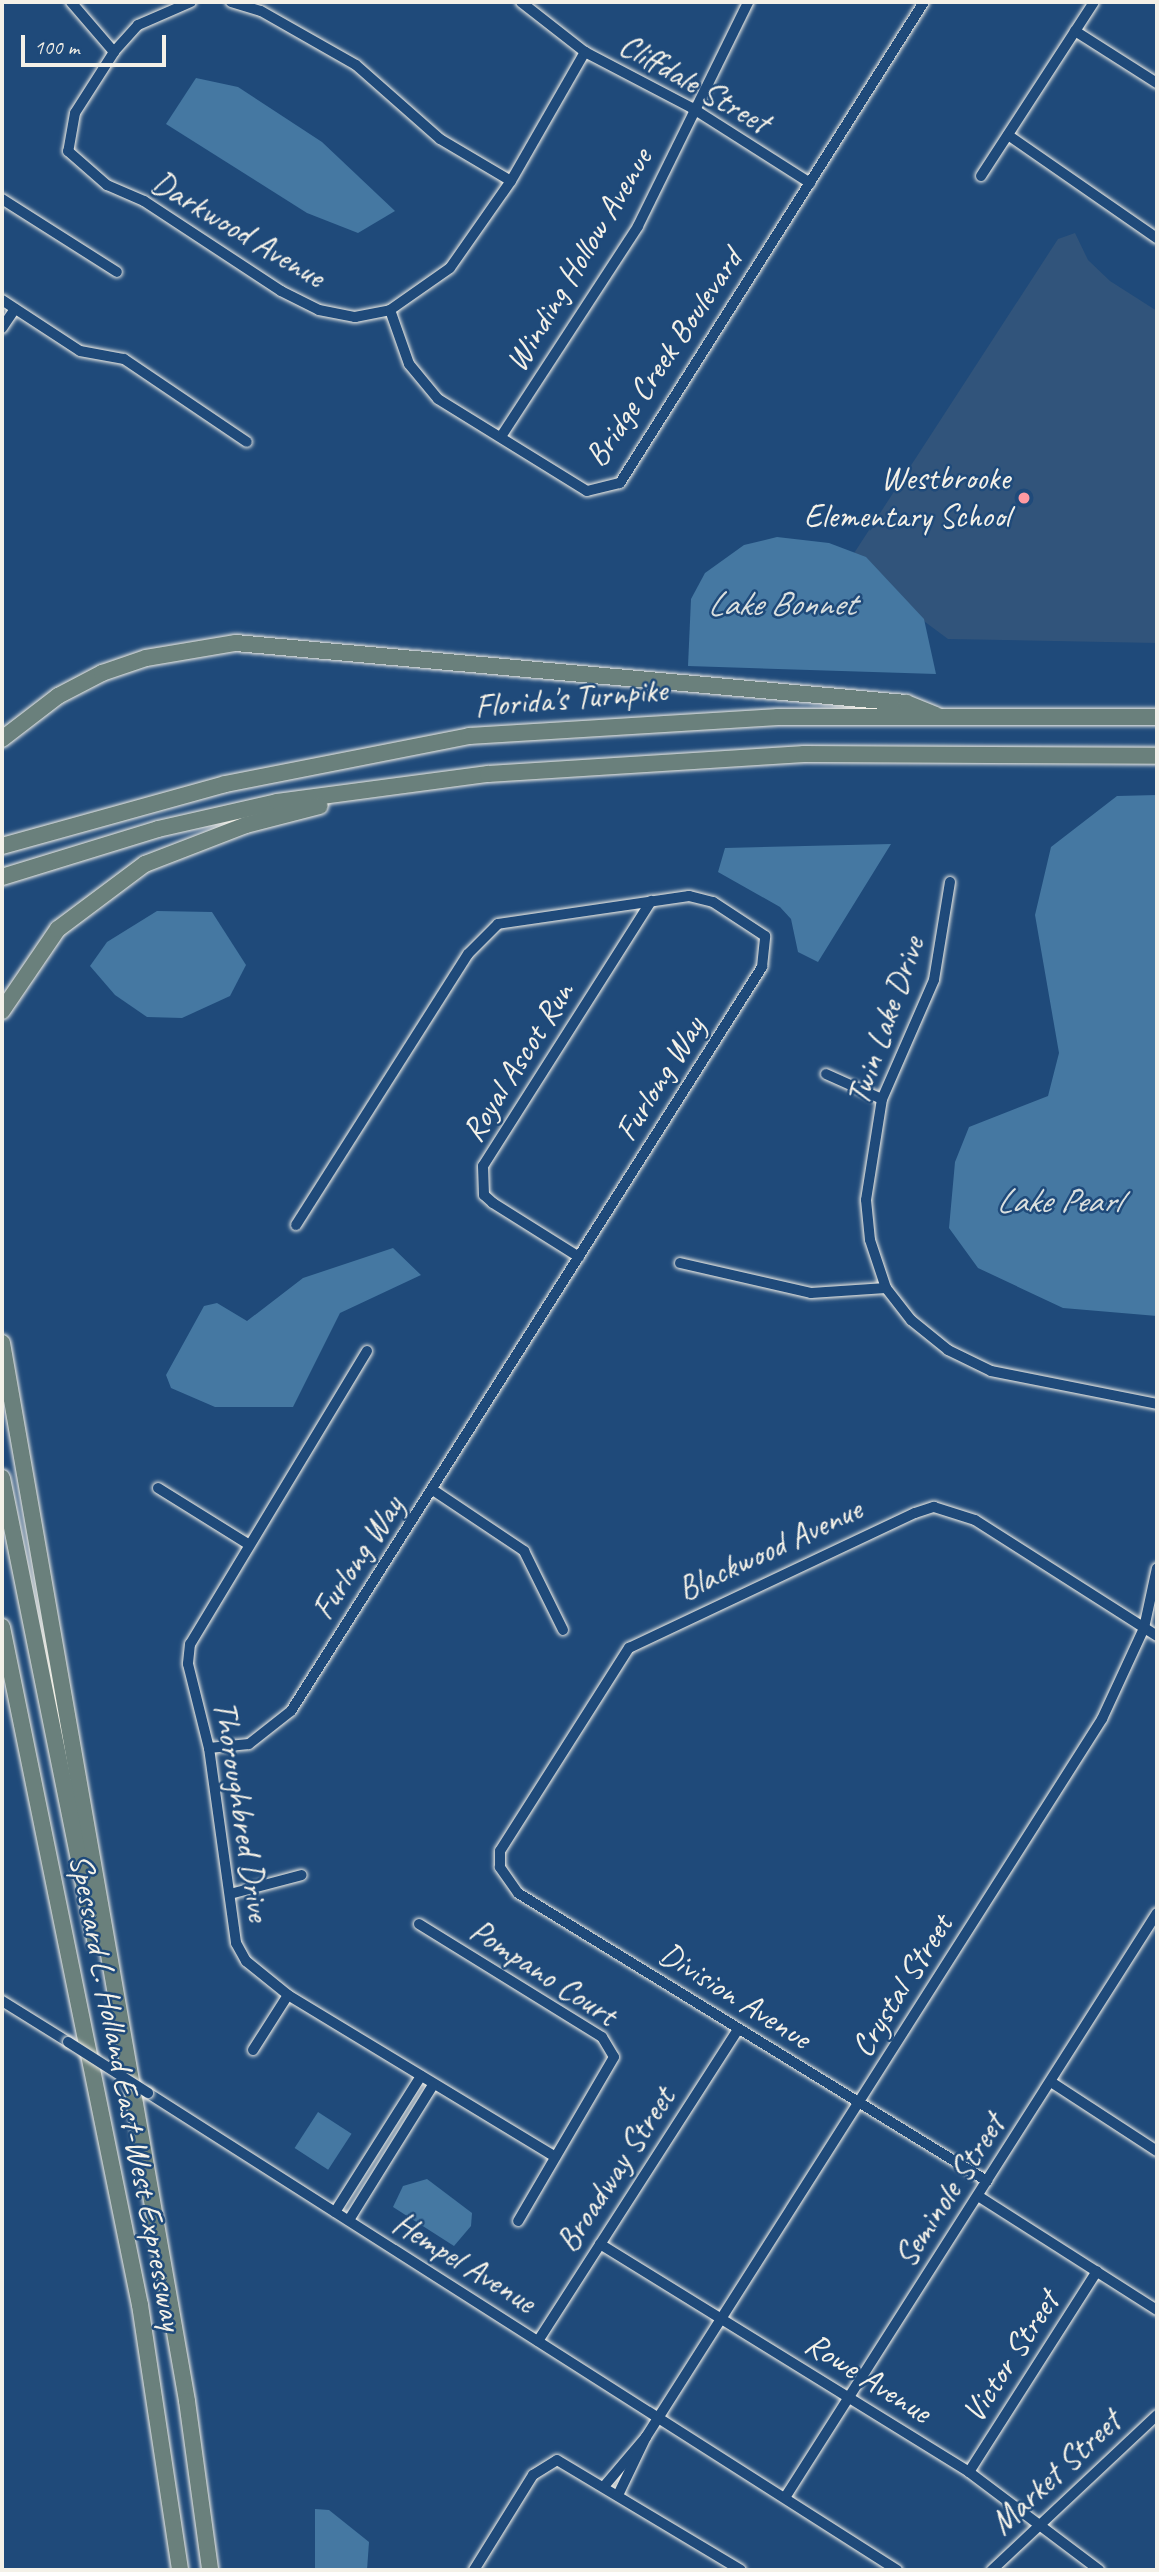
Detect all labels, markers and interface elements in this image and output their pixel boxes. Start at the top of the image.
scale bar [24,21,170,65]
street label: Cliffdale Street [612,25,776,143]
text: 100 m [34,34,79,60]
street label: Winding Hollow Avenue [497,141,661,379]
street label: Darkwood Avenue [144,163,332,297]
street label: Bridge Creek Boulevard [576,241,752,475]
place label: Westbrooke Elementary School [804,459,1010,537]
marker: Westbrooke Elementary School [1016,490,1032,506]
water label: Lake Bonnet [707,583,855,625]
street label: Florida's Turnpike [473,671,669,727]
street label: Twin Lake Drive [839,931,933,1111]
street label: Royal Ascot Run [453,975,583,1149]
street label: Furlong Way [606,1009,714,1149]
water label: Lake Pearl [997,1180,1119,1222]
street label: Furlong Way [303,1489,413,1627]
street label: Blackwood Avenue [672,1490,868,1610]
street label: Thoroughbred Drive [204,1698,278,1924]
street label: Spessard L. Holland East-West Expressway [60,1850,192,2334]
street label: Crystal Street [843,1907,961,2065]
street label: Pompano Court [462,1911,624,2035]
street label: Division Avenue [652,1934,818,2058]
street label: Broadway Street [548,2080,684,2260]
street label: Seminole Street [886,2107,1014,2275]
street label: Hempel Avenue [386,2204,542,2322]
street label: Victor Street [954,2284,1068,2430]
street label: Rowe Avenue [798,2324,938,2432]
street label: Market Street [983,2403,1129,2543]

